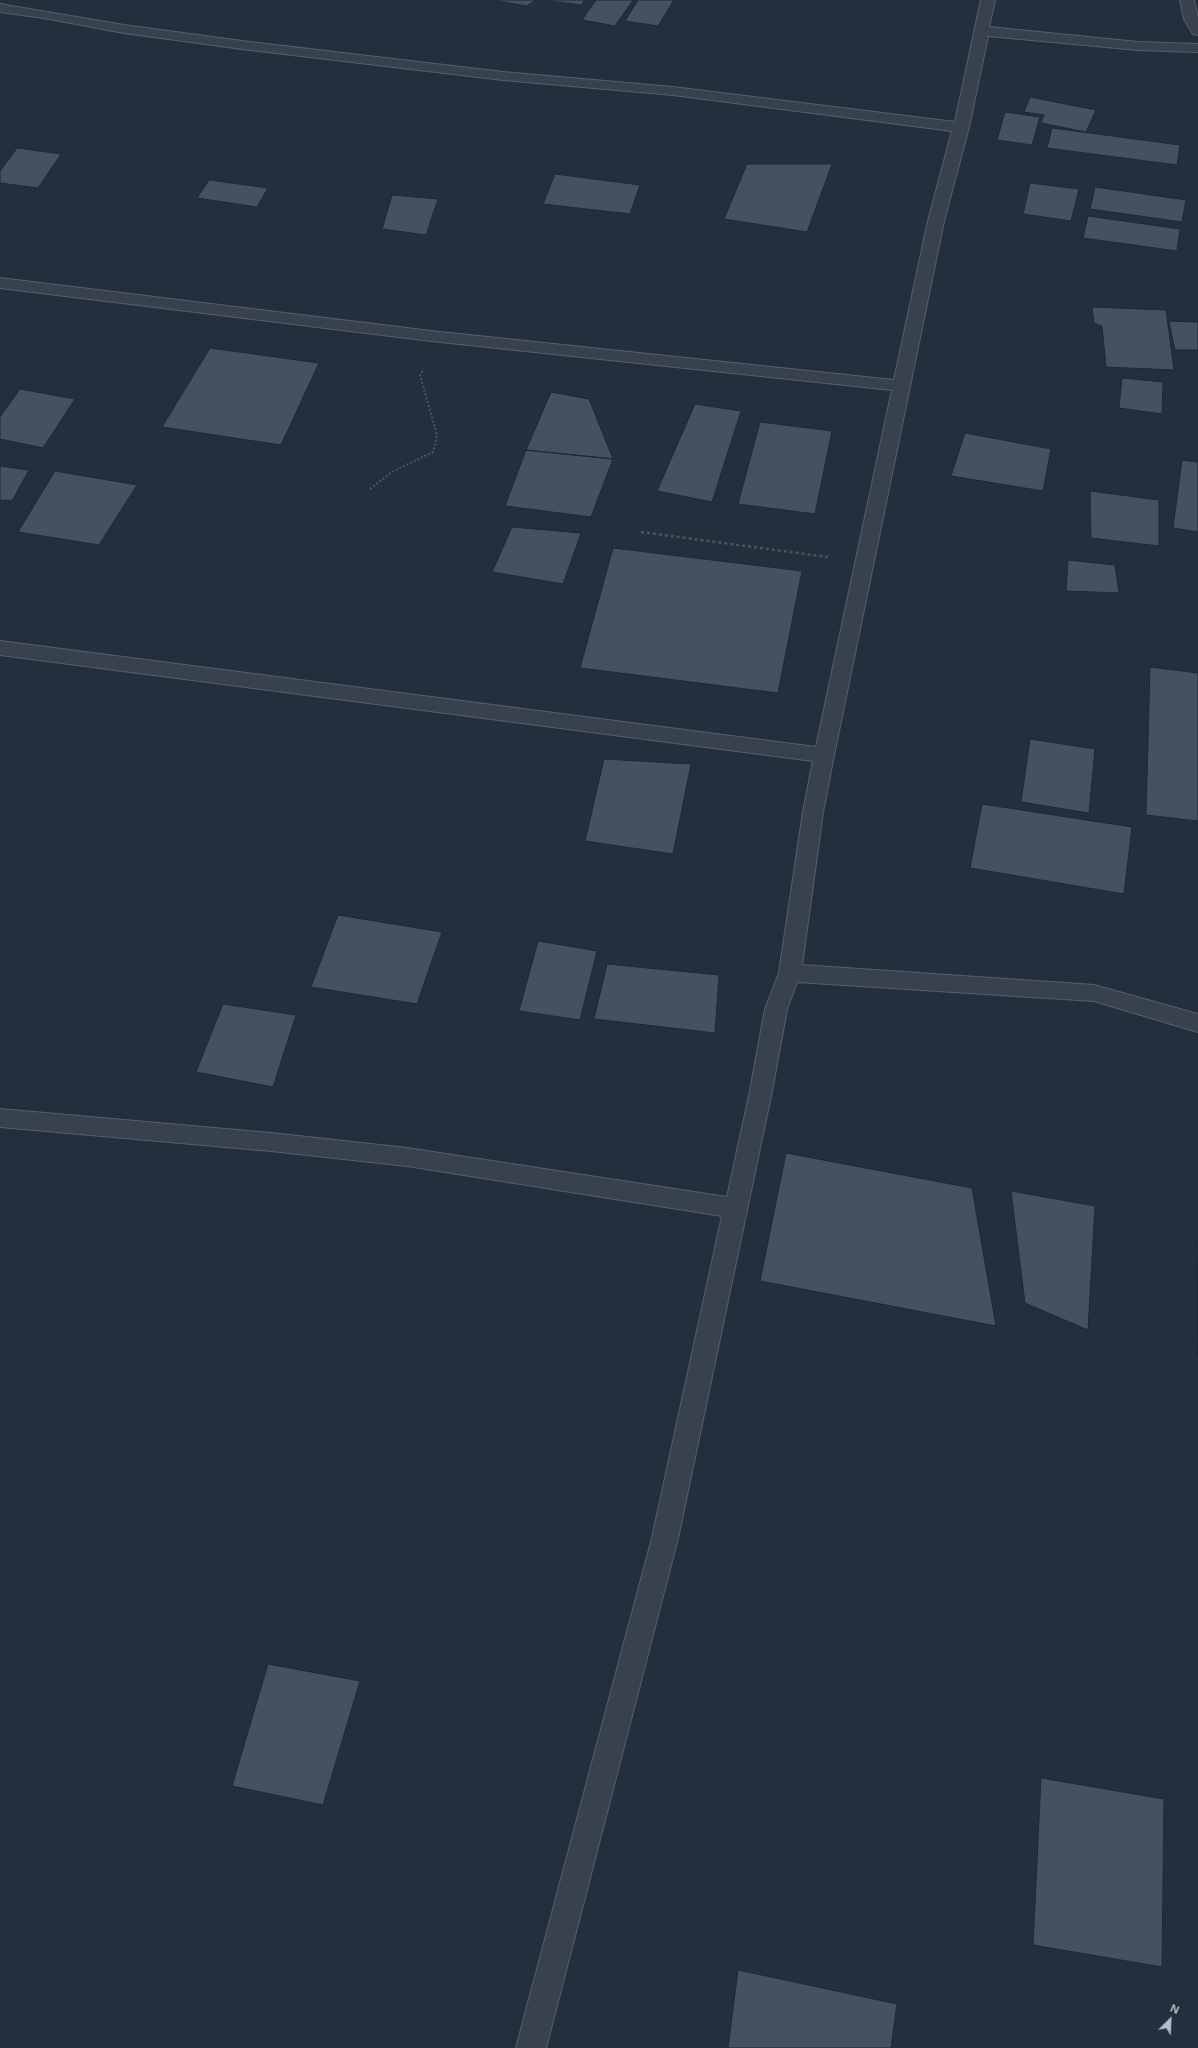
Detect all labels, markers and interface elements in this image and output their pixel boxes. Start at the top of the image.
north arrow [1150,2000,1190,2040]
text: N [1168,2001,1182,2017]

